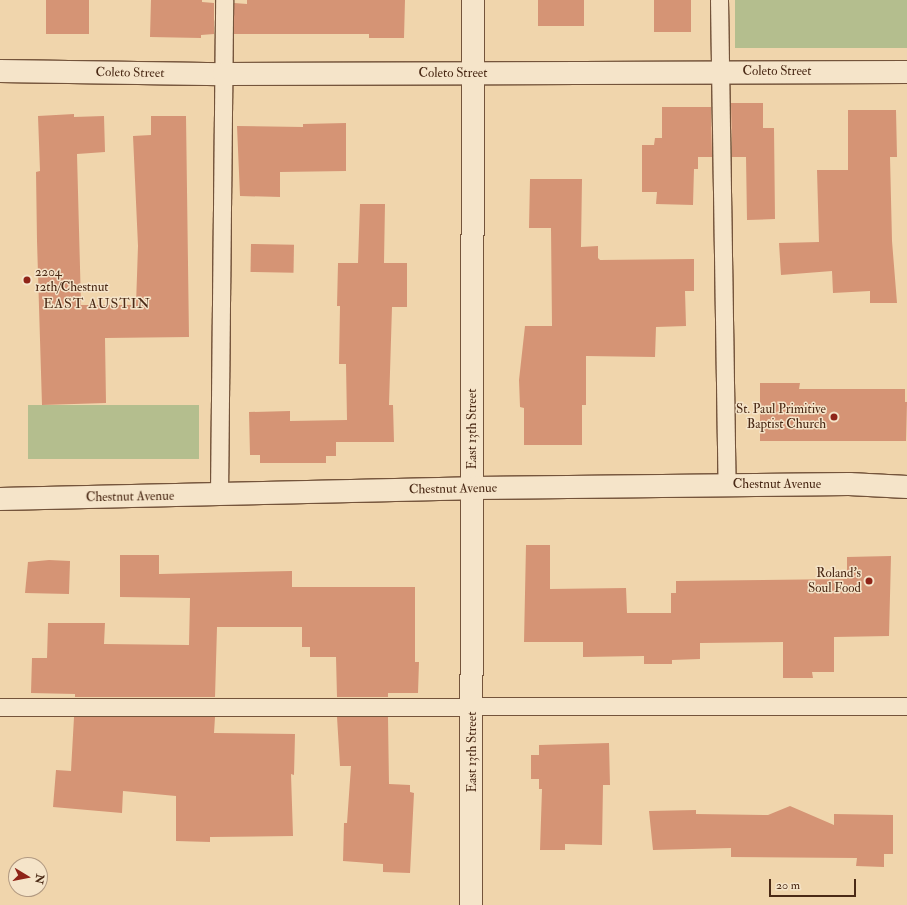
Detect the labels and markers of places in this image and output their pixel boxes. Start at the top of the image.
place label: 2204 12th/Chestnut [35,265,109,296]
marker: 2204 12th/Chestnut [22,275,32,285]
place label: St. Paul Primitive Baptist Church [736,402,826,433]
marker: St. Paul Primitive Baptist Church [829,412,839,422]
place label: Roland's Soul Food [808,566,861,597]
marker: Roland's Soul Food [864,576,874,586]

